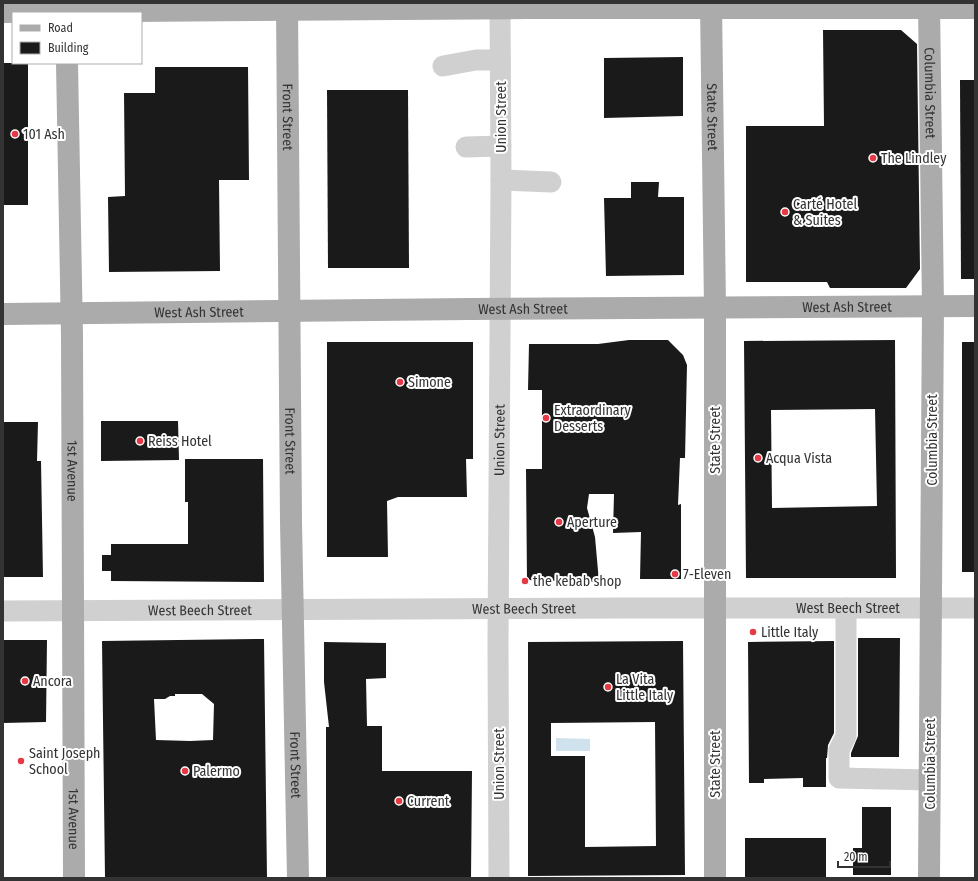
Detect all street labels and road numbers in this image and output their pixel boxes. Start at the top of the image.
street label: Columbia Street [921,47,939,139]
street label: Union Street [493,81,510,153]
street label: Front Street [279,83,296,151]
street label: State Street [703,83,721,151]
street label: West Ash Street [802,298,892,316]
street label: West Ash Street [478,300,568,318]
street label: West Ash Street [154,303,244,321]
street label: Columbia Street [924,394,941,486]
street label: Union Street [491,404,509,476]
street label: State Street [707,406,724,474]
street label: Front Street [281,407,299,475]
street label: 1st Avenue [63,440,81,502]
street label: West Beech Street [472,600,576,618]
street label: West Beech Street [796,600,900,617]
street label: West Beech Street [148,602,252,619]
street label: Columbia Street [922,718,939,810]
street label: Union Street [491,728,508,800]
street label: State Street [707,730,724,798]
street label: Front Street [286,731,304,799]
street label: 1st Avenue [65,788,82,850]

